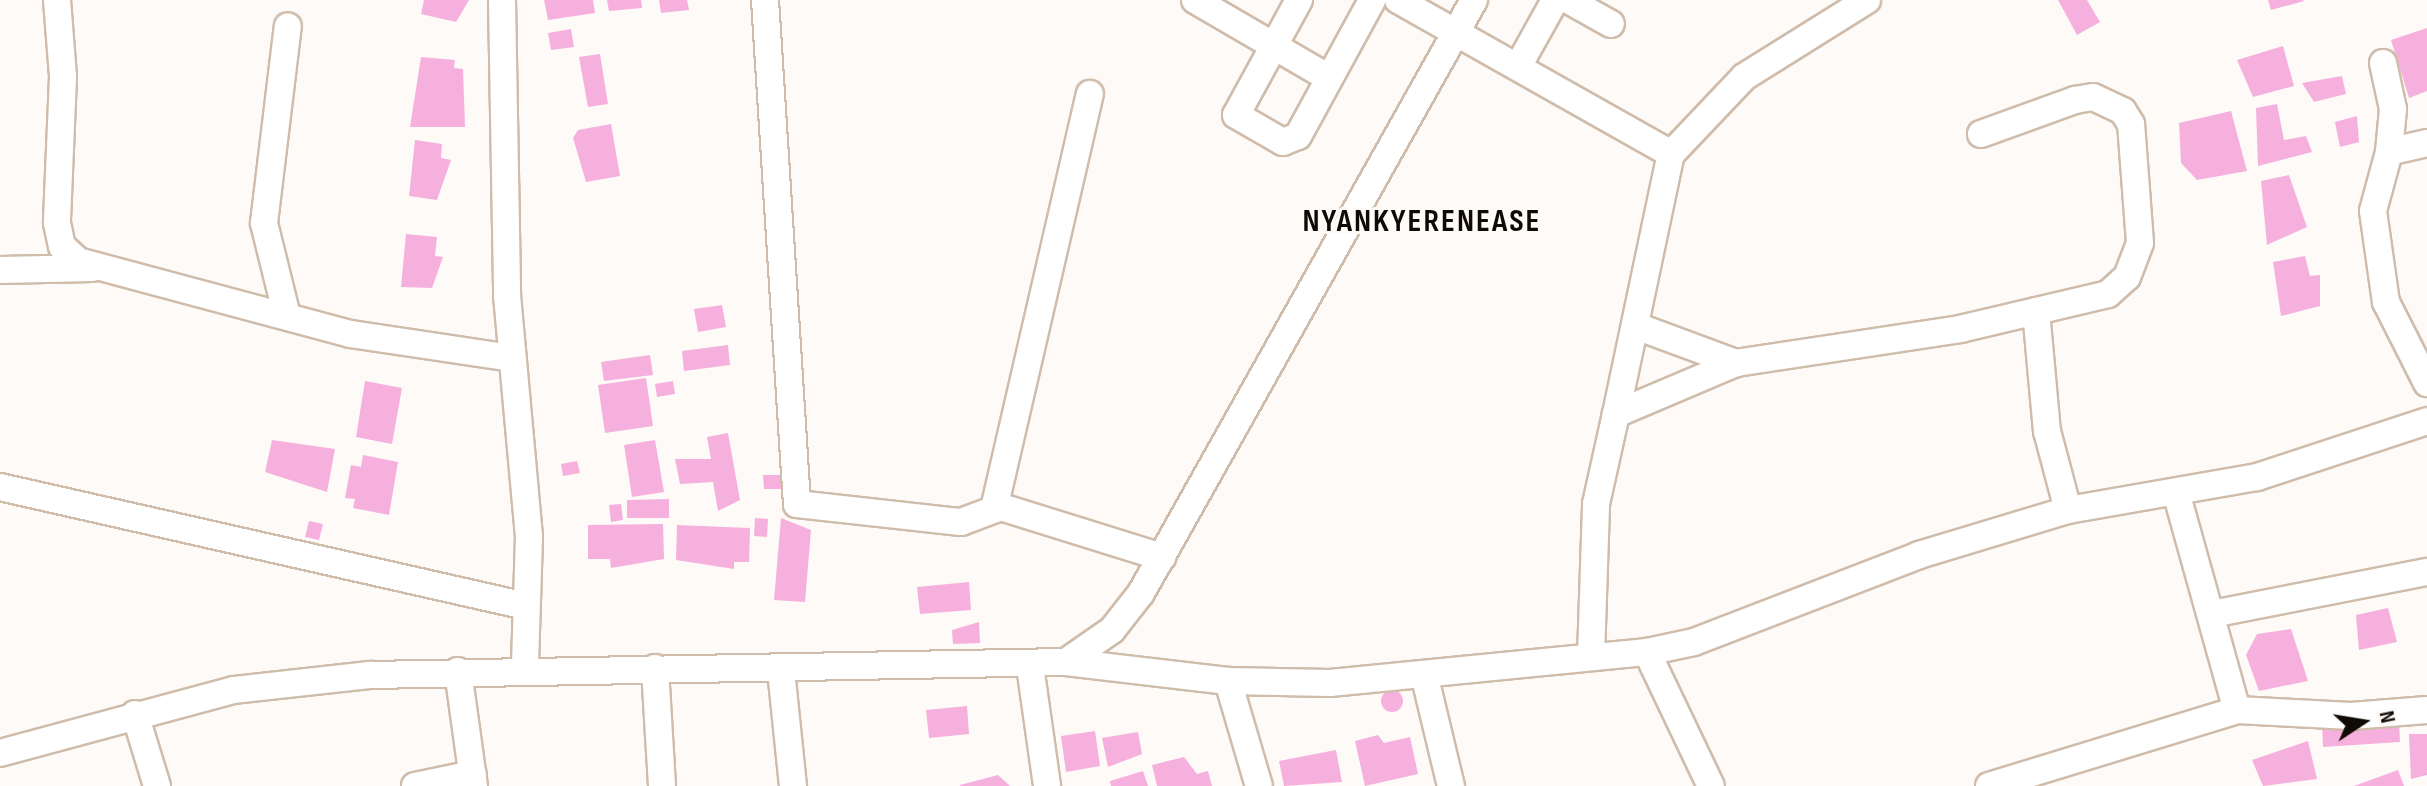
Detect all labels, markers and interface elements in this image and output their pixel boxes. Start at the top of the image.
district label: NYANKYERENEASE [1303,203,1541,241]
north arrow [2323,682,2403,762]
text: N [2373,708,2401,725]

